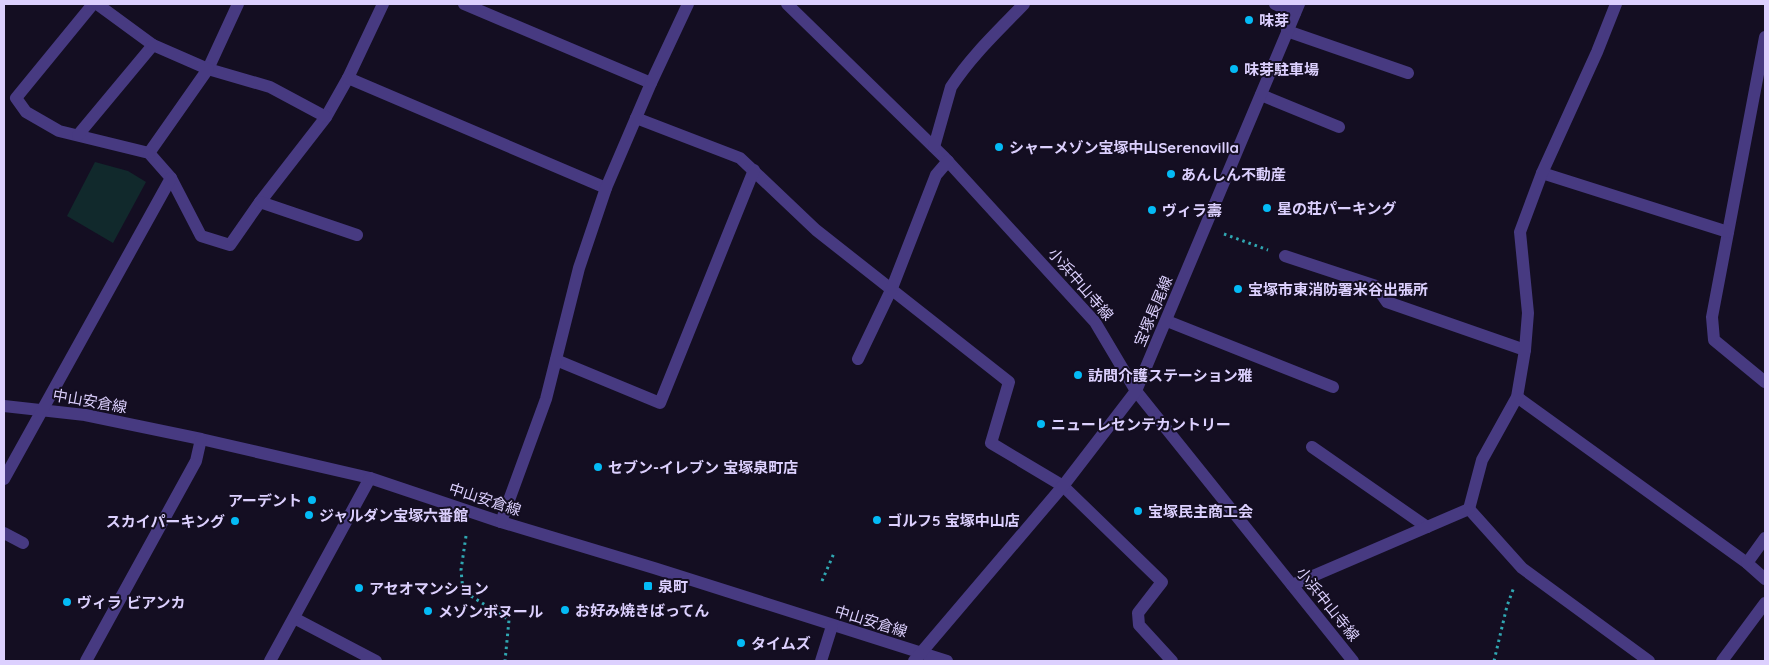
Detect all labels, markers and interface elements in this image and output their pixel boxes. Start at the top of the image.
place label: 味芽 [1259,11,1289,30]
marker: 味芽 [1243,14,1255,26]
place label: 味芽駐車場 [1244,60,1319,79]
marker: 味芽駐車場 [1228,63,1240,75]
place label: シャーメゾン宝塚中山Serenavilla [1009,138,1239,157]
marker: シャーメゾン宝塚中山Serenavilla [993,141,1005,153]
place label: あんしん不動産 [1181,165,1286,184]
marker: あんしん不動産 [1165,168,1177,180]
place label: 星の荘パーキング [1277,199,1397,218]
place label: ヴィラ壽 [1162,201,1222,220]
marker: 星の荘パーキング [1261,202,1273,214]
marker: ヴィラ壽 [1146,204,1158,216]
street label: 小浜中山寺線 [1044,244,1118,324]
street label: 宝塚長尾線 [1130,273,1176,349]
place label: 宝塚市東消防署米谷出張所 [1248,280,1428,299]
marker: 宝塚市東消防署米谷出張所 [1232,283,1244,295]
place label: 訪問介護ステーション雅 [1088,366,1253,385]
marker: 訪問介護ステーション雅 [1072,369,1084,381]
street label: 中山安倉線 [51,385,129,417]
place label: ニューレセンテカントリー [1051,415,1231,434]
marker: ニューレセンテカントリー [1035,418,1047,430]
place label: セブン-イレブン 宝塚泉町店 [608,458,798,477]
marker: セブン-イレブン 宝塚泉町店 [592,461,604,473]
street label: 中山安倉線 [446,478,524,520]
place label: アーデント [228,491,302,510]
marker: アーデント [306,494,318,506]
place label: 宝塚民主商工会 [1148,502,1253,521]
marker: 宝塚民主商工会 [1132,505,1144,517]
place label: ジャルダン宝塚六番館 [319,506,468,525]
marker: ジャルダン宝塚六番館 [303,509,315,521]
place label: ゴルフ5 宝塚中山店 [887,511,1020,530]
place label: スカイパーキング [106,512,225,531]
marker: ゴルフ5 宝塚中山店 [871,514,883,526]
marker: スカイパーキング [229,515,241,527]
street label: 小浜中山寺線 [1292,563,1364,645]
place label: 泉町 [658,577,688,596]
place label: アセオマンション [369,579,489,598]
marker: 泉町 [642,580,654,592]
marker: アセオマンション [353,582,365,594]
place label: ヴィラ ビアンカ [77,593,186,612]
marker: ヴィラ ビアンカ [61,596,73,608]
place label: お好み焼きばってん [575,601,709,620]
street label: 中山安倉線 [832,601,910,641]
place label: メゾンボヌール [438,602,543,621]
marker: お好み焼きばってん [559,604,571,616]
marker: メゾンボヌール [422,605,434,617]
place label: タイムズ [751,634,811,653]
marker: タイムズ [735,637,747,649]

